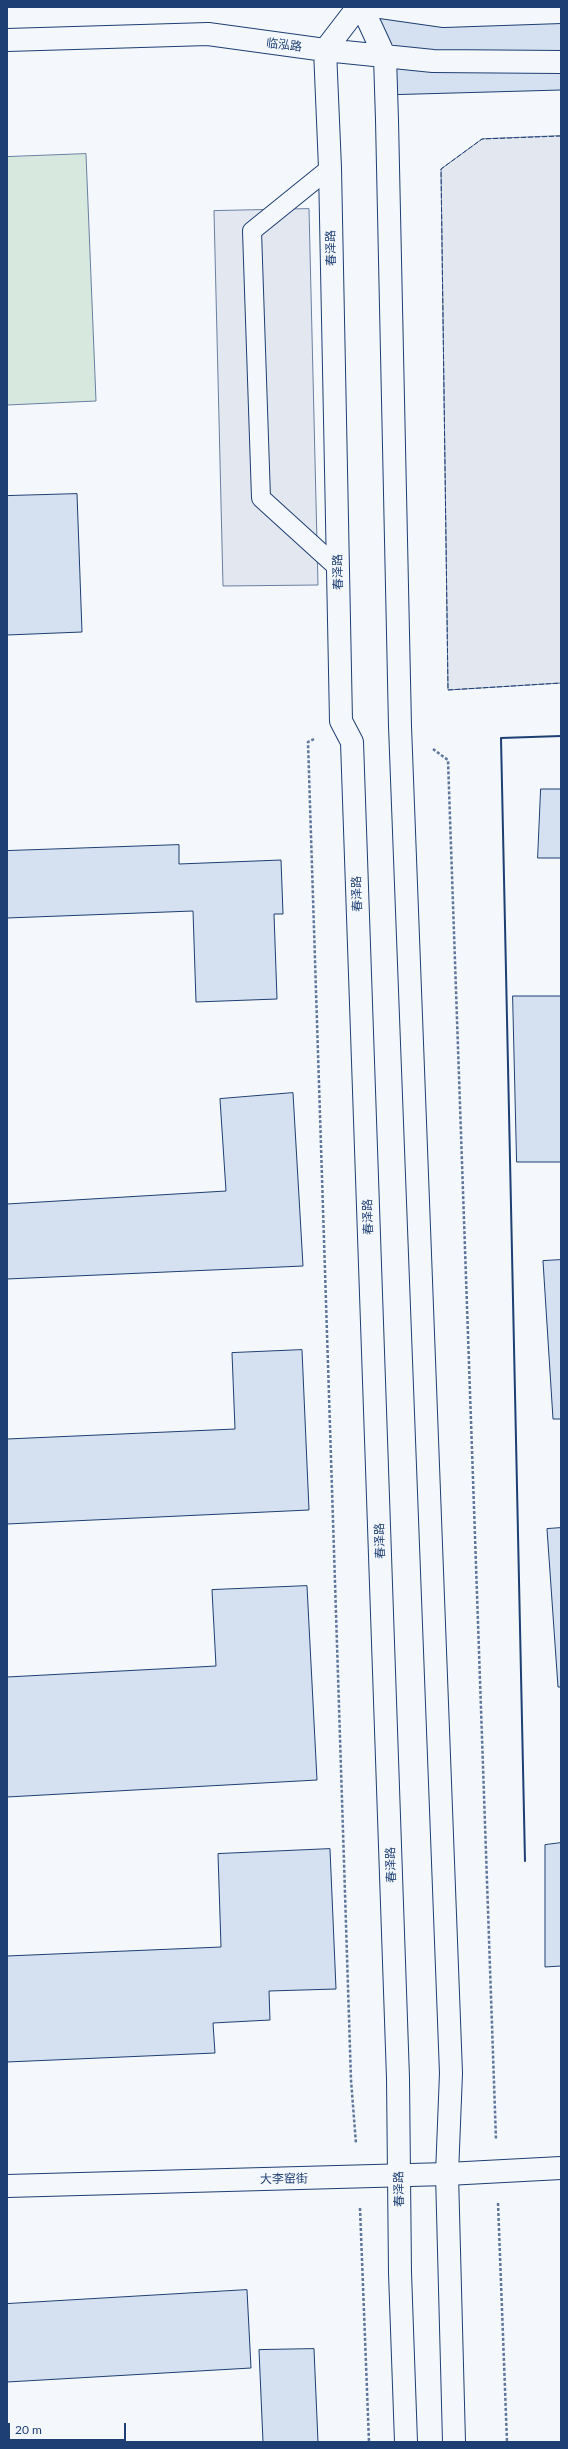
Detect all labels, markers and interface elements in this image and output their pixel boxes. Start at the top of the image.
street label: 临泓路 [265,36,303,54]
street label: 春泽路 [323,230,339,266]
street label: 春泽路 [330,554,346,590]
street label: 春泽路 [349,876,365,912]
street label: 春泽路 [360,1199,376,1235]
street label: 春泽路 [372,1523,388,1559]
street label: 春泽路 [383,1847,399,1883]
street label: 大李窑街 [260,2171,308,2187]
street label: 春泽路 [391,2171,407,2207]
scale bar [10,2415,128,2441]
text: 20 m [15,2422,42,2437]

